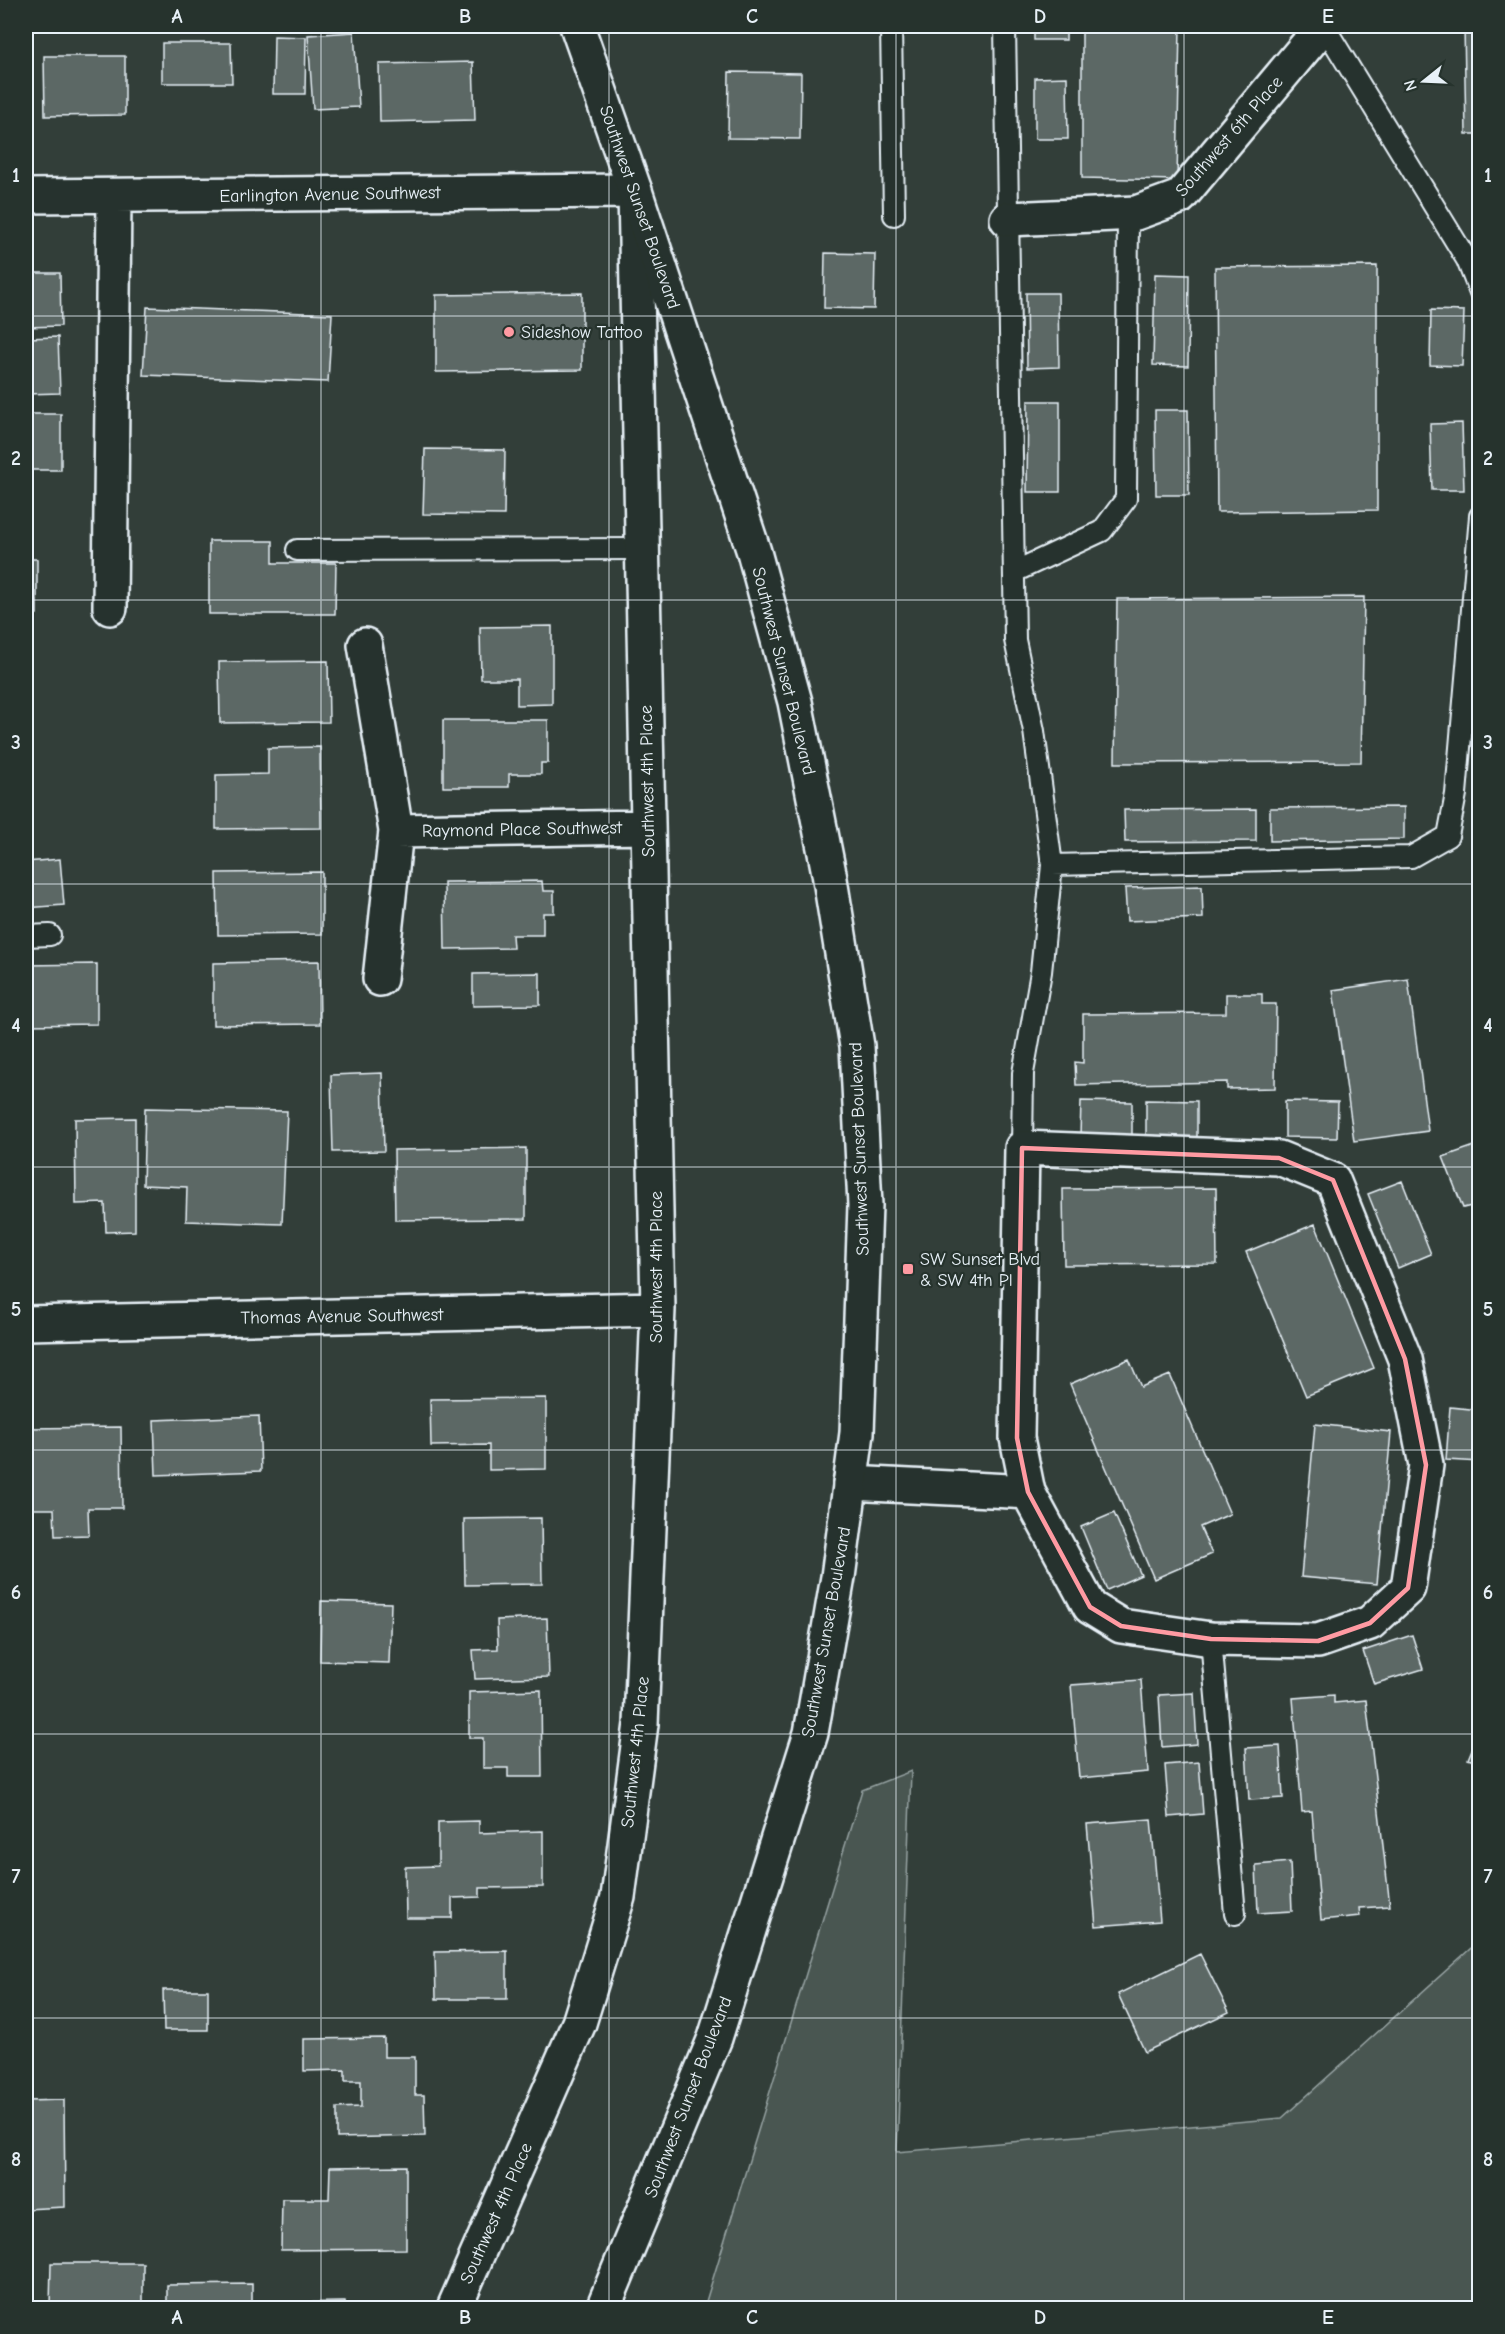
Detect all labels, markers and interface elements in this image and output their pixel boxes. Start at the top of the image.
text: A [171,5,183,28]
text: B [459,5,471,28]
text: C [746,5,758,28]
text: D [1034,5,1046,28]
text: E [1322,5,1334,28]
north arrow [1394,51,1454,111]
street label: Southwest 6th Place [1171,72,1288,201]
text: N [1401,78,1421,93]
street label: Southwest Sunset Boulevard [595,103,684,312]
text: 1 [12,164,20,187]
text: 1 [1484,164,1492,187]
street label: Earlington Avenue Southwest [219,182,442,207]
place label: Sideshow Tattoo [521,322,643,343]
marker: Sideshow Tattoo [502,325,516,339]
text: 2 [11,447,21,470]
text: 2 [1483,447,1493,470]
street label: Southwest Sunset Boulevard [747,565,820,777]
street label: Southwest 4th Place [636,705,659,857]
text: 3 [11,731,21,754]
text: 3 [1483,731,1493,754]
street label: Raymond Place Southwest [422,817,623,842]
text: 4 [11,1014,21,1037]
text: 4 [1483,1014,1493,1037]
street label: Southwest Sunset Boulevard [845,1042,874,1256]
street label: Southwest 4th Place [646,1191,667,1343]
place label: SW Sunset Blvd & SW 4th Pl [920,1249,1040,1291]
marker: SW Sunset Blvd & SW 4th Pl [901,1262,915,1276]
text: 5 [11,1298,21,1321]
text: 5 [1483,1298,1493,1321]
street label: Thomas Avenue Southwest [241,1304,444,1329]
street label: Southwest Sunset Boulevard [798,1525,855,1739]
text: 6 [11,1581,21,1604]
text: 6 [1483,1581,1493,1604]
street label: Southwest 4th Place [617,1675,654,1829]
text: 7 [12,1865,21,1888]
text: 7 [1484,1865,1493,1888]
street label: Southwest Sunset Boulevard [640,1994,737,2201]
street label: Southwest 4th Place [456,2139,537,2287]
text: 8 [11,2148,21,2171]
text: 8 [1483,2148,1493,2171]
text: A [171,2306,183,2329]
text: B [459,2306,471,2329]
text: C [746,2306,758,2329]
text: D [1034,2306,1046,2329]
text: E [1322,2306,1334,2329]

